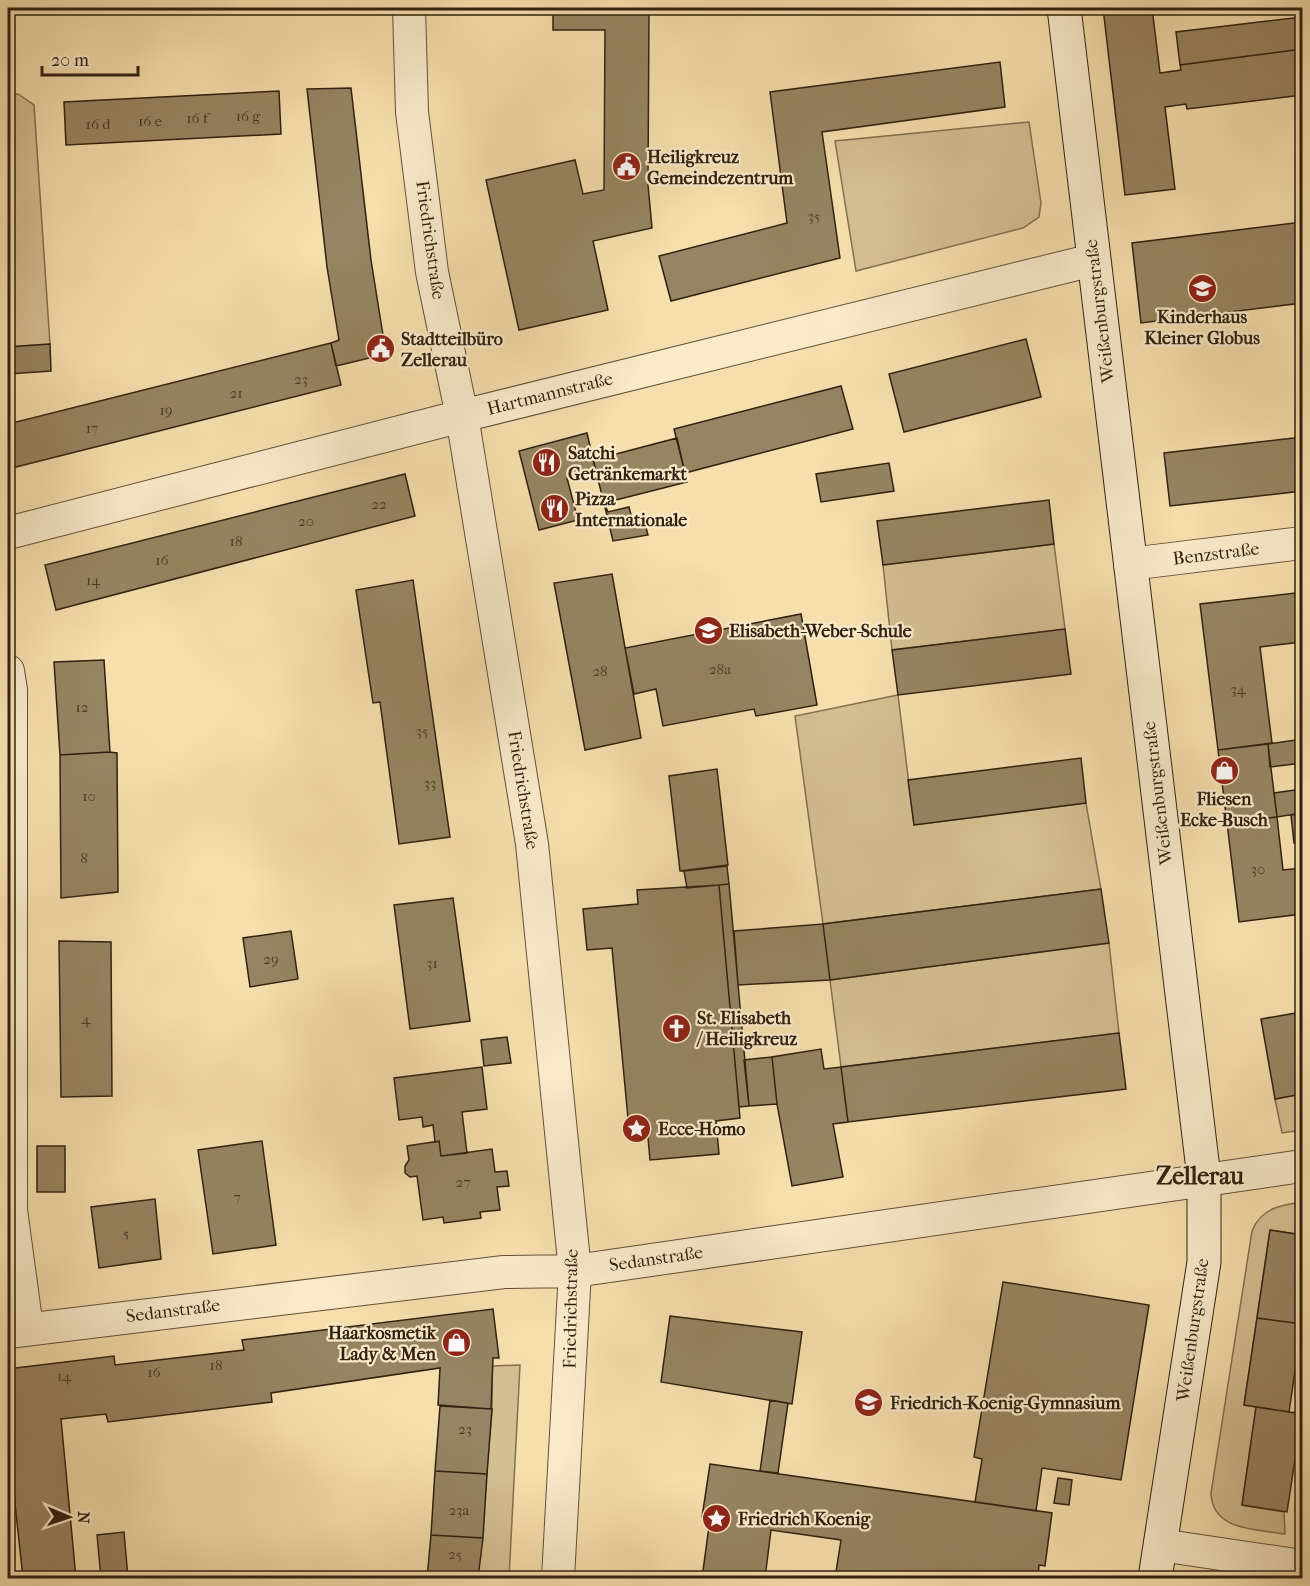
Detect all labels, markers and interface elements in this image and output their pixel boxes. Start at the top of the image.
scale bar [42,39,138,77]
text: 20 m [51,50,89,71]
house number: 16 g [236,107,261,125]
house number: 16 f [186,109,211,127]
house number: 16 e [138,112,163,130]
house number: 16 d [86,115,111,133]
place label: Heiligkreuz Gemeindezentrum [647,147,794,189]
public building icon: Heiligkreuz Gemeindezentrum [610,151,642,183]
street label: Friedrichstraße [411,179,449,301]
house number: 35 [808,207,820,225]
street label: Weißenburgstraße [1081,238,1119,385]
school or university icon: Kinderhaus Kleiner Globus [1186,272,1218,304]
place label: Kinderhaus Kleiner Globus [1144,307,1260,349]
place label: Stadtteilbüro Zellerau [401,329,503,371]
public building icon: Stadtteilbüro Zellerau [364,333,396,365]
street label: Hartmannstraße [485,368,615,420]
house number: 23 [294,370,308,388]
house number: 21 [229,384,243,402]
house number: 19 [159,401,173,419]
house number: 17 [86,419,98,437]
place label: Satchi Getränkemarkt [568,443,687,485]
restaurant icon: Satchi Getränkemarkt [531,447,563,479]
place label: Pizza Internationale [575,489,687,531]
restaurant icon: Pizza Internationale [538,493,570,525]
house number: 22 [371,495,387,513]
house number: 20 [298,512,314,530]
house number: 18 [230,532,242,550]
street label: Benzstraße [1172,538,1260,570]
house number: 16 [155,551,170,569]
house number: 14 [86,571,101,589]
school or university icon: Elisabeth-Weber-Schule [692,615,724,647]
place label: Elisabeth-Weber-Schule [729,621,912,642]
house number: 28a [709,660,732,678]
house number: 28 [592,662,608,680]
house number: 34 [1230,680,1247,698]
house number: 12 [75,698,89,716]
street label: Weißenburgstraße [1139,720,1177,867]
house number: 35 [416,722,428,740]
street label: Friedrichstraße [503,729,543,851]
shop icon: Fliesen Ecke-Busch [1208,754,1240,786]
house number: 33 [424,774,436,792]
house number: 10 [82,787,96,805]
place label: Fliesen Ecke-Busch [1180,789,1269,831]
house number: 8 [80,849,88,867]
house number: 30 [1251,860,1265,878]
house number: 29 [263,950,279,968]
house number: 31 [426,954,438,972]
place label: St. Elisabeth / Heiligkreuz [696,1008,797,1050]
house number: 4 [82,1010,92,1028]
church icon: St. Elisabeth / Heiligkreuz [660,1012,692,1044]
place icon: Ecce-Homo [621,1113,653,1145]
place label: Ecce-Homo [658,1119,746,1140]
district label: Zellerau [1156,1162,1244,1190]
house number: 27 [456,1173,470,1191]
house number: 7 [233,1188,241,1206]
house number: 5 [123,1224,129,1242]
street label: Sedanstraße [608,1242,704,1276]
street label: Friedrichstraße [559,1249,583,1369]
street label: Weißenburgstraße [1172,1257,1213,1404]
street label: Sedanstraße [125,1295,221,1327]
place label: Haarkosmetik Lady & Men [328,1323,437,1365]
shop icon: Haarkosmetik Lady & Men [441,1327,473,1359]
house number: 18 [210,1356,222,1374]
house number: 16 [147,1363,162,1381]
house number: 14 [57,1367,72,1385]
school or university icon: Friedrich-Koenig-Gymnasium [853,1387,885,1419]
place label: Friedrich-Koenig-Gymnasium [889,1393,1121,1414]
house number: 23 [458,1420,472,1438]
north arrow [39,1487,99,1547]
house number: 23a [449,1501,470,1519]
place icon: Friedrich Koenig [701,1503,733,1535]
place label: Friedrich Koenig [737,1509,871,1530]
text: N [74,1511,93,1525]
house number: 25 [448,1545,462,1563]

